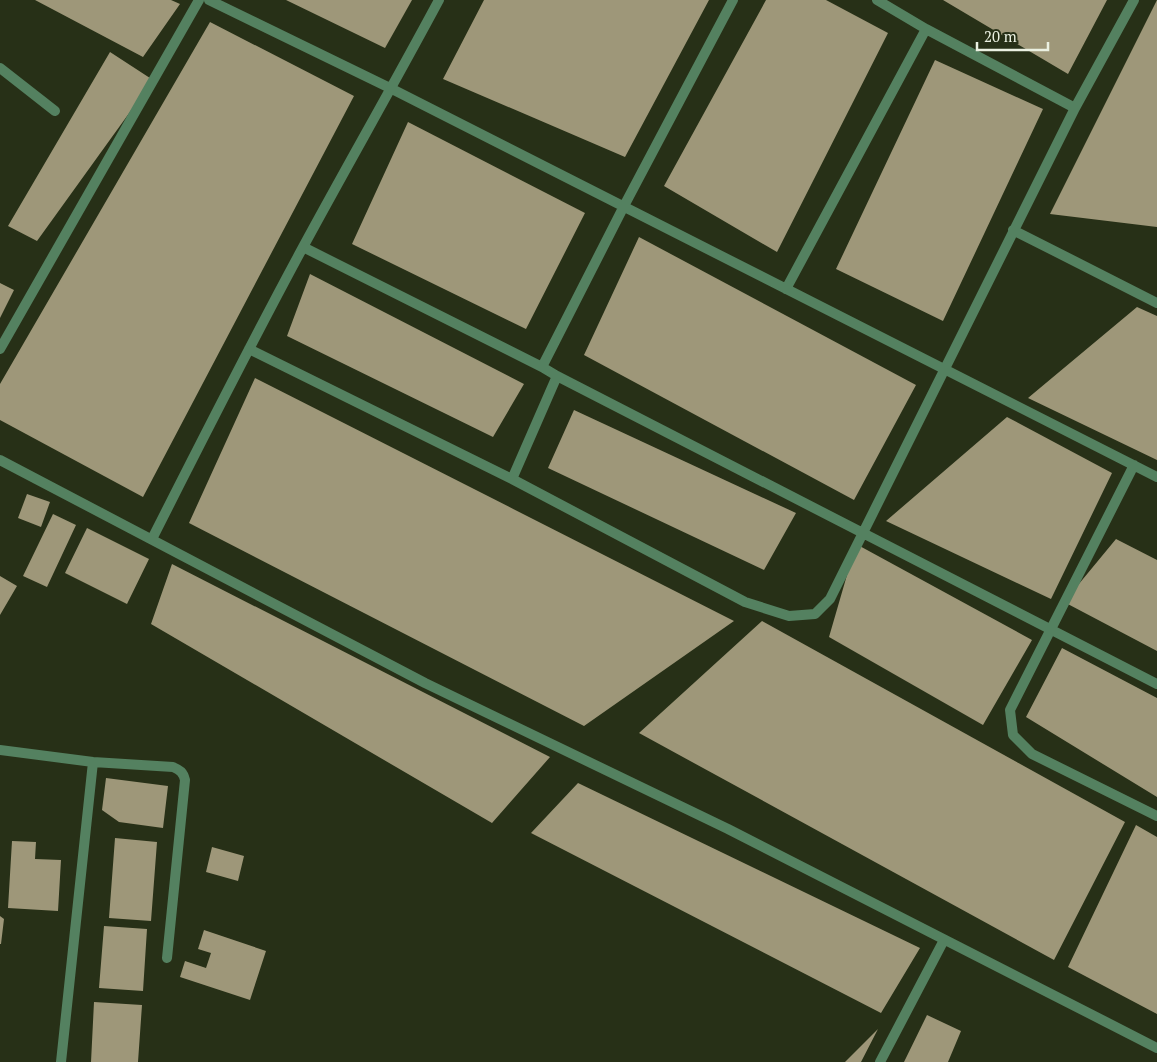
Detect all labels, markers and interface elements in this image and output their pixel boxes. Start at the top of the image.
scale bar [977,20,1048,52]
text: 20 m [984,26,1017,46]

